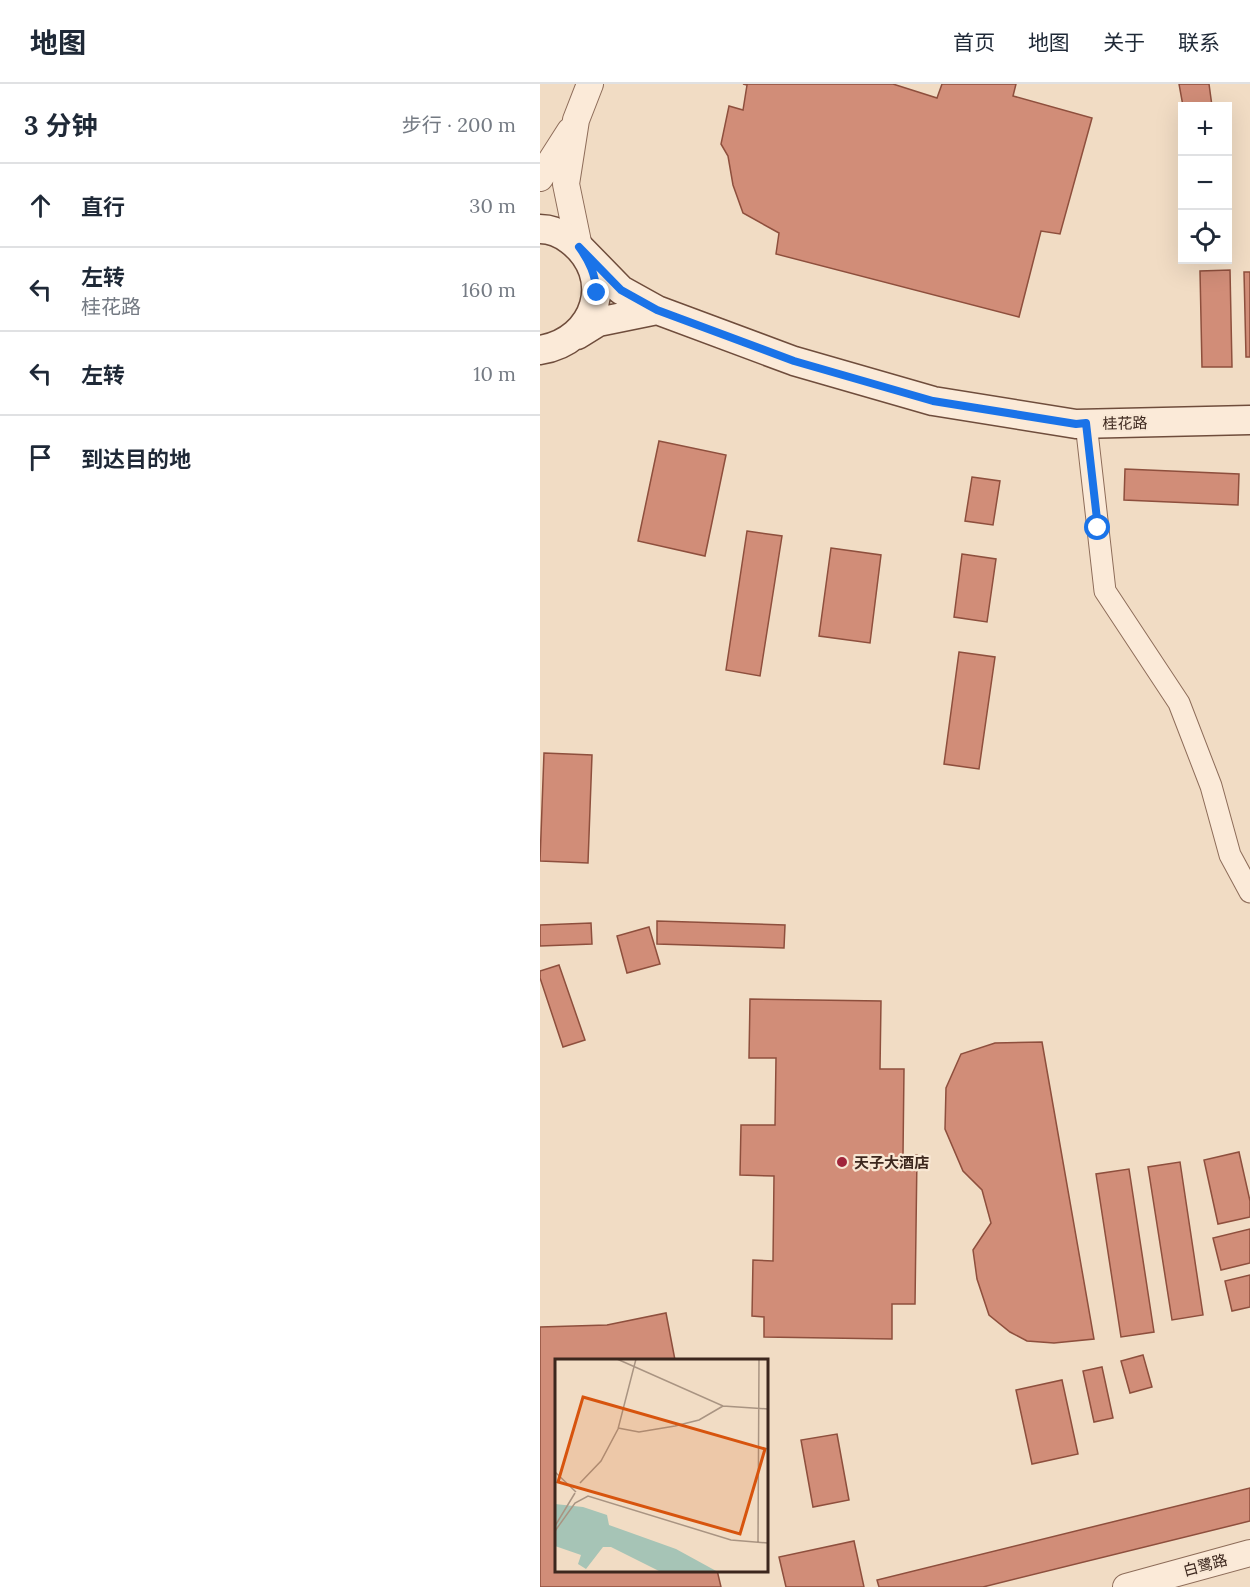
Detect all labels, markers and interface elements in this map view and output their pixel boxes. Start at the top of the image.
text: 地图 [30,25,86,61]
text: 首页 [953,29,995,56]
text: 地图 [1028,29,1070,56]
text: 关于 [1103,29,1145,56]
text: 联系 [1178,29,1220,56]
map controls [1178,102,1232,264]
button: + [1178,102,1232,156]
text: 3 分钟 [24,109,97,142]
text: 步行 · 200 m [402,112,516,137]
button: − [1178,156,1232,210]
icon: ahead [24,189,57,222]
text: 直行 [81,193,125,221]
text: 30 m [469,193,516,218]
button: locate [1178,210,1232,264]
text: 左转 [81,263,125,291]
icon: left [24,273,57,306]
text: 160 m [462,277,516,302]
route end [583,279,609,305]
text: 桂花路 [81,294,141,319]
icon: left [24,357,57,390]
text: 左转 [81,361,125,389]
text: 10 m [473,361,516,386]
street label: 桂花路 [1102,413,1148,433]
icon: arrive [24,441,57,474]
text: 到达目的地 [81,445,191,473]
route start [1084,514,1110,540]
place label: 天子大酒店 [854,1153,929,1172]
marker: 天子大酒店 [835,1155,849,1169]
inset map [555,1359,768,1572]
street label: 白鹭路 [1181,1550,1229,1580]

